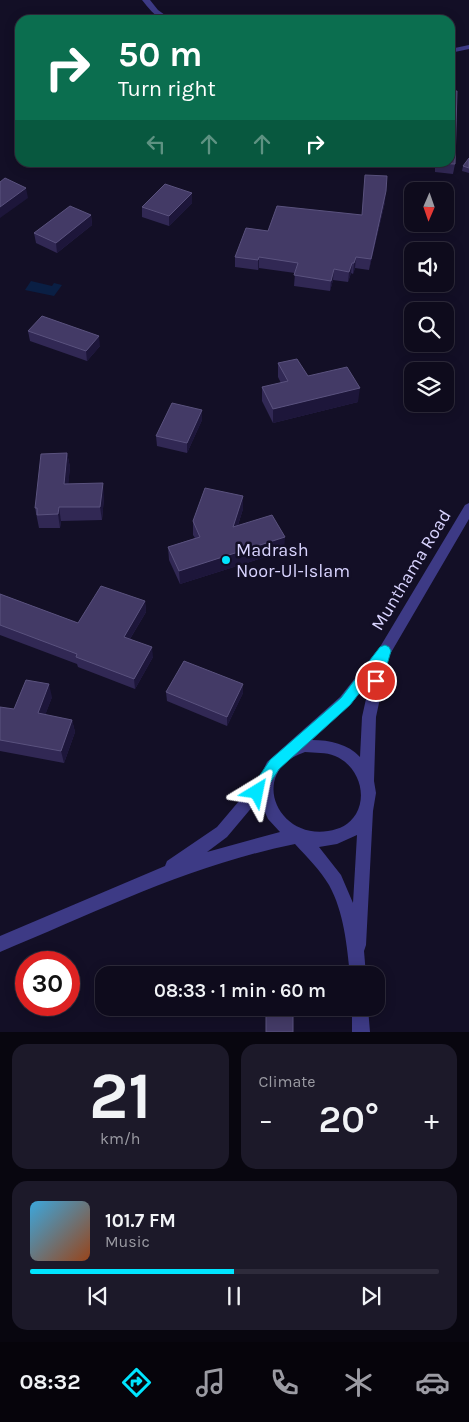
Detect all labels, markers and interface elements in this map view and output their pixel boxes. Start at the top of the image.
text: 50 m [118,34,203,75]
icon: right [35,35,100,100]
text: Turn right [118,76,216,102]
icon: left [142,130,170,158]
icon: ahead [195,130,223,158]
icon: ahead [248,130,276,158]
icon: right [301,130,329,158]
north arrow [404,182,454,232]
map controls [404,182,454,412]
button: sound [404,242,454,292]
button: search [404,302,454,352]
button: layers [404,362,454,412]
street label: Munthama Road [366,506,456,634]
place label: Madrash Noor-Ul-Islam [236,539,350,582]
marker: Madrash Noor-Ul-Islam [220,554,232,566]
pin [355,660,397,702]
icon: arrive [362,667,390,695]
position arrow [230,765,282,817]
speed limit sign: 30 [15,951,80,1016]
text: 08:33 · 1 min · 60 m [154,980,326,1002]
text: 21 [89,1058,152,1134]
text: Climate [259,1072,316,1091]
text: 20° [318,1097,379,1142]
text: − [259,1103,273,1136]
text: + [424,1103,439,1136]
text: km/h [100,1129,141,1148]
text: 101.7 FM [105,1210,176,1232]
text: Music [105,1232,150,1251]
icon: previous [84,1282,112,1310]
icon: pause [220,1282,248,1310]
icon: next [357,1282,385,1310]
icon: directions [119,1365,154,1400]
icon: music [193,1365,228,1400]
icon: phone [267,1365,302,1400]
icon: climate [341,1365,376,1400]
icon: car [415,1365,450,1400]
text: 08:32 [19,1369,80,1395]

